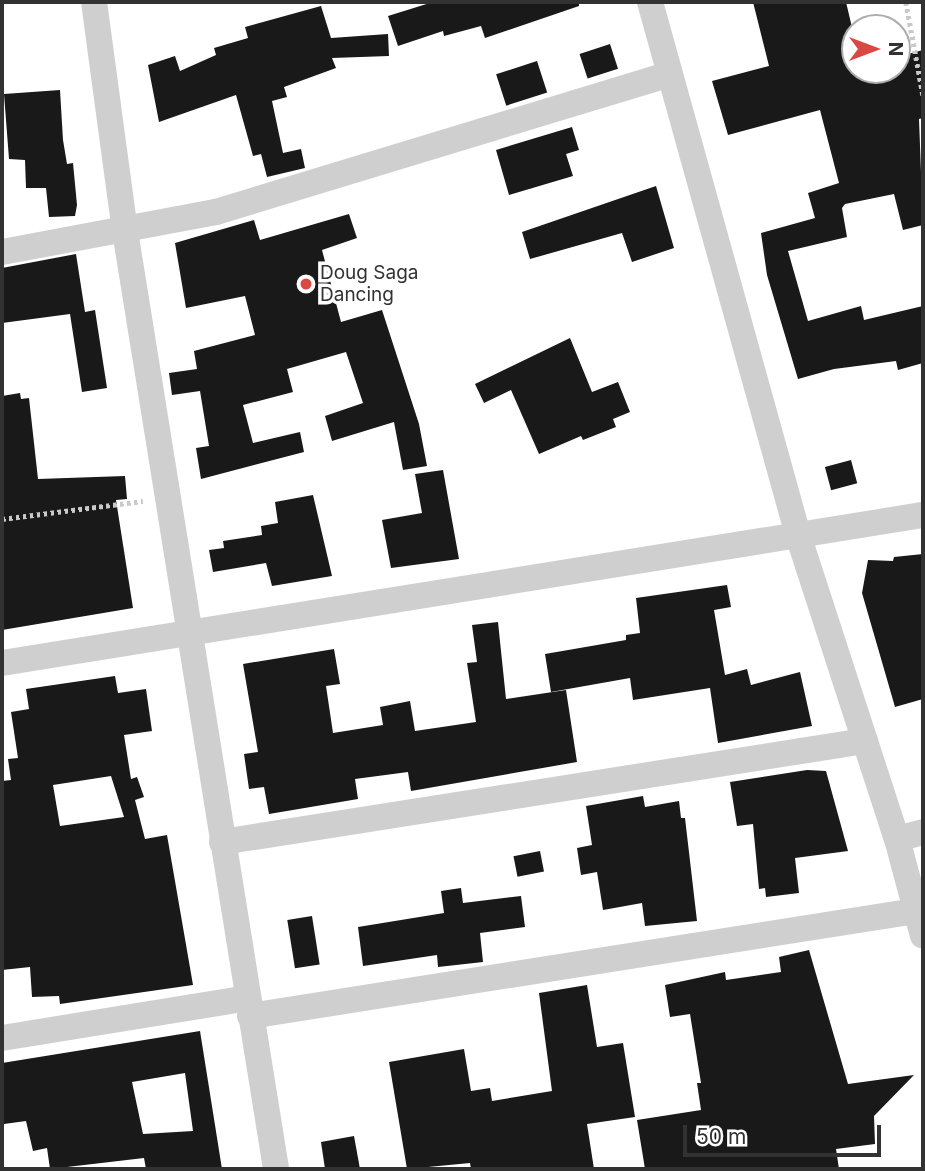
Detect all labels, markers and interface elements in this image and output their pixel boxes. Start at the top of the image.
north arrow [841,14,911,84]
text: N [884,42,907,56]
place label: Doug Saga Dancing [320,262,419,306]
marker: Doug Saga Dancing [298,276,314,292]
scale bar [687,1112,885,1156]
text: 50 m [696,1124,746,1149]

